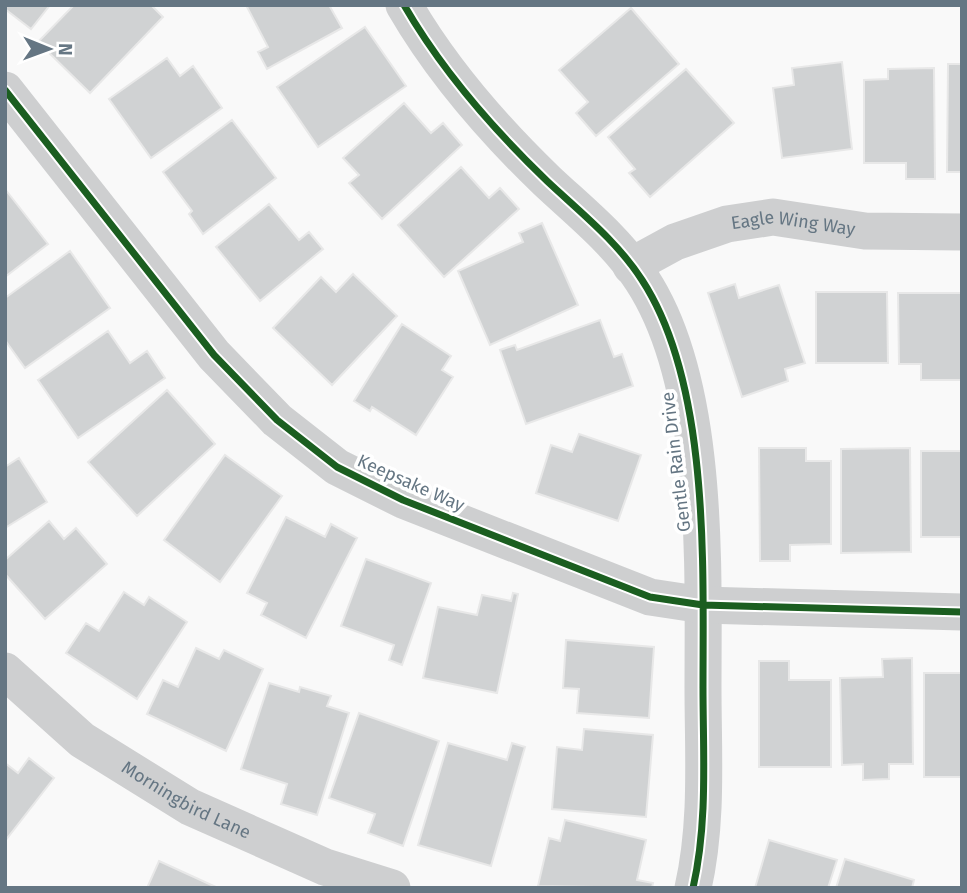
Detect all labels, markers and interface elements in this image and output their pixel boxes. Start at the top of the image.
north arrow [14,14,84,84]
text: N [54,43,77,56]
street label: Eagle Wing Way [729,206,857,240]
street label: Gentle Rain Drive [656,391,696,533]
street label: Keepsake Way [354,450,468,516]
street label: Morningbird Lane [118,756,254,844]

